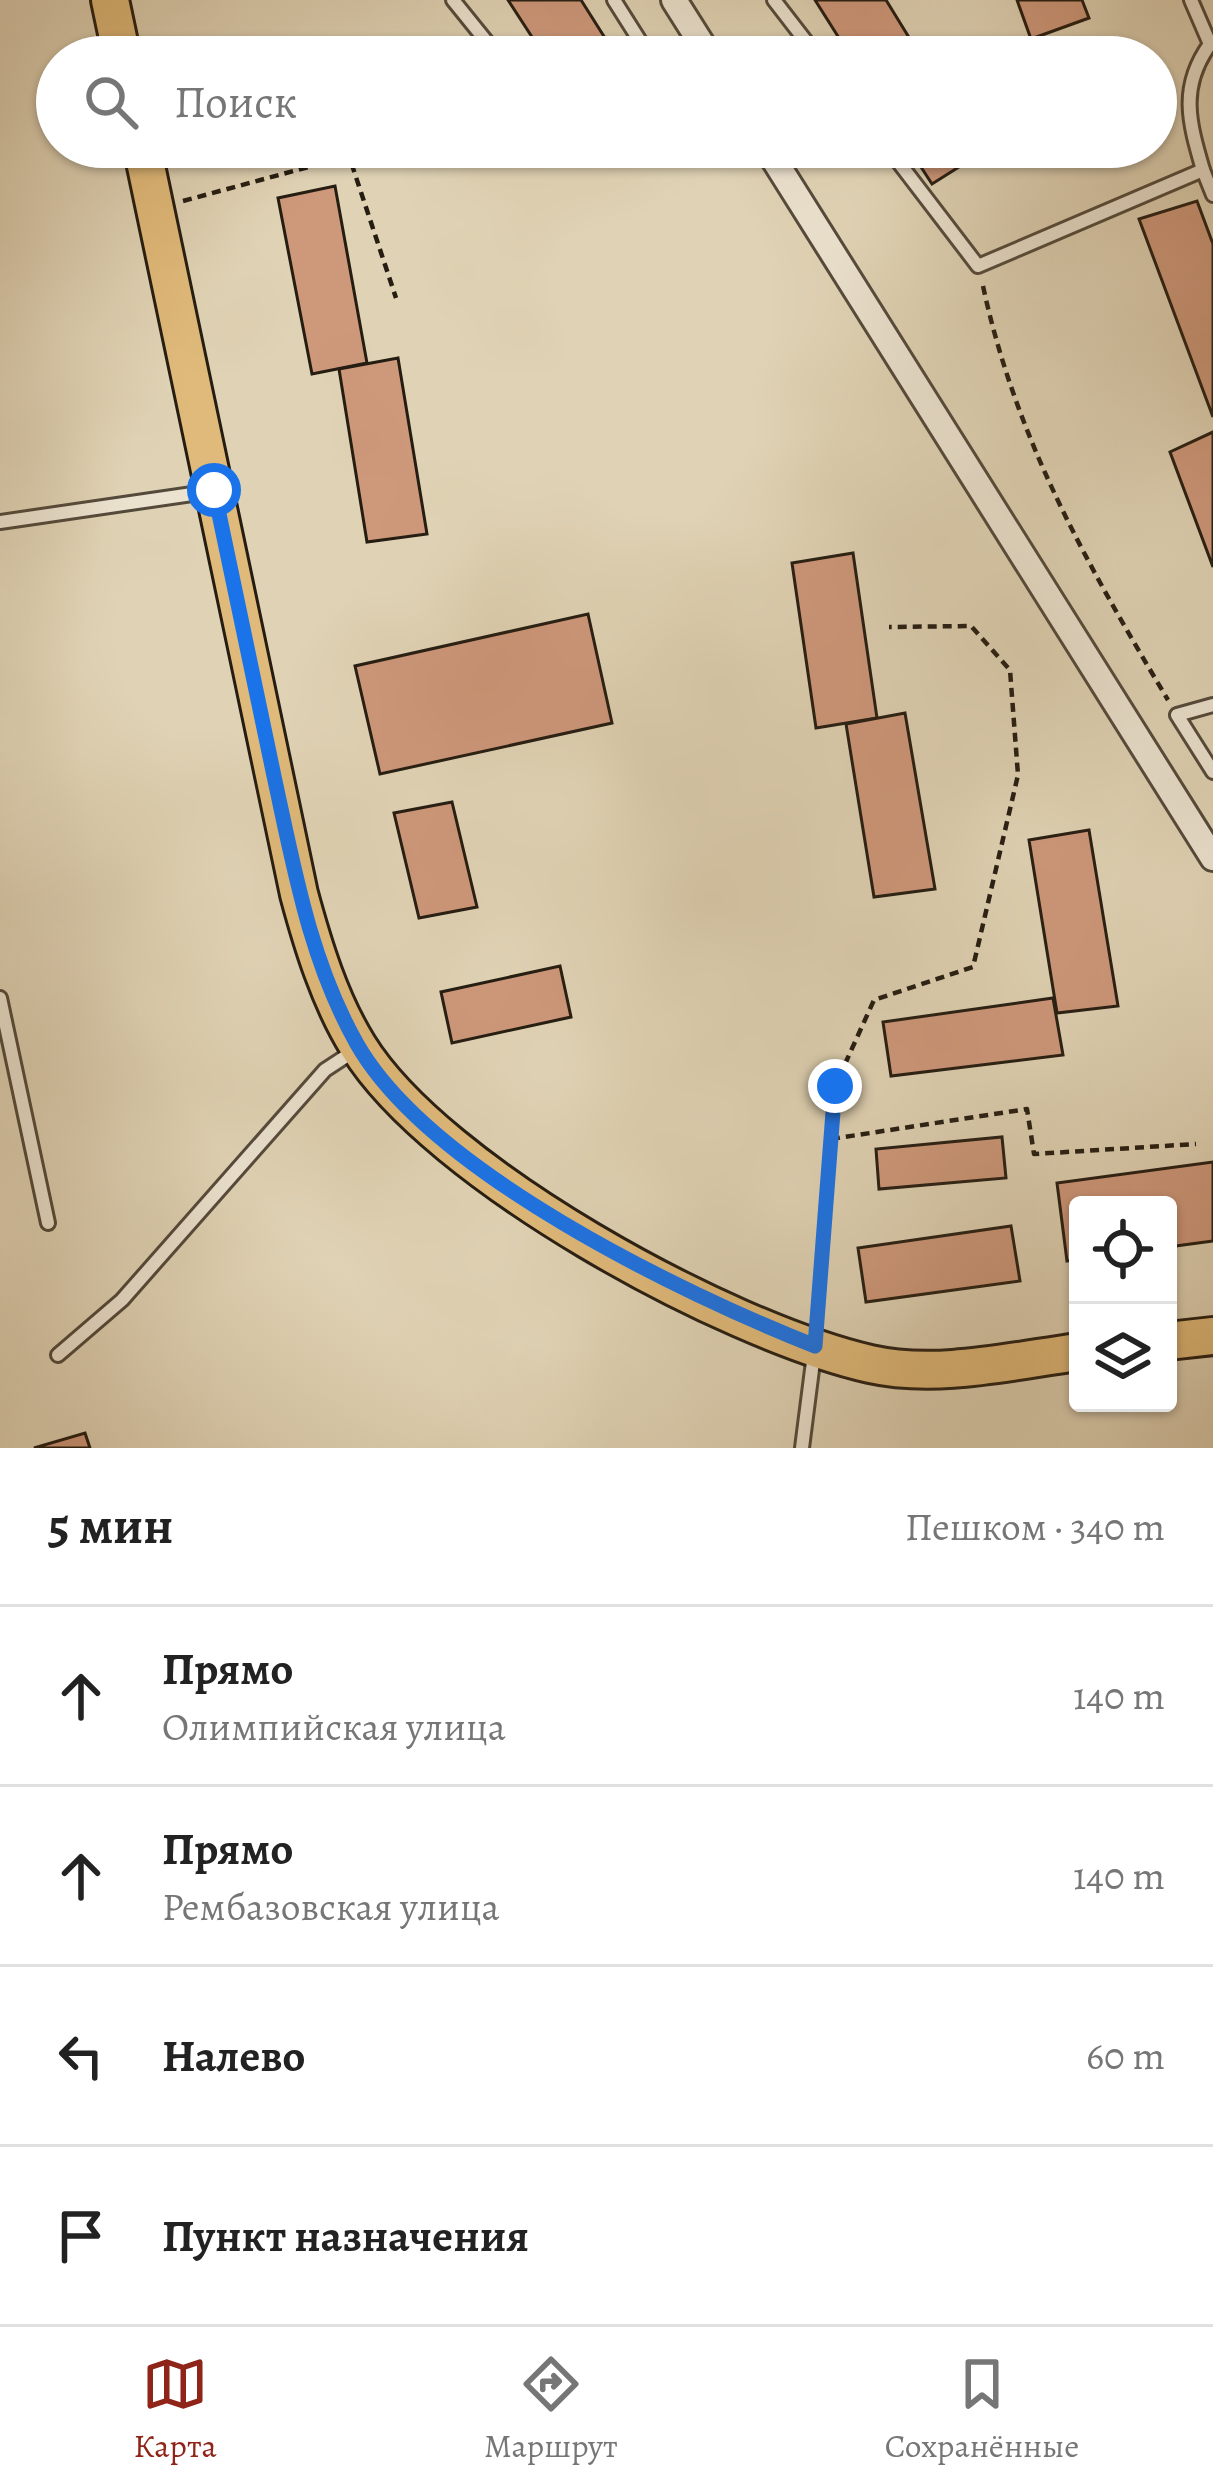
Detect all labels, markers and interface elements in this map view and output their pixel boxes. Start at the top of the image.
search box [36,36,1177,168]
icon: search [78,69,144,135]
text: Поиск [174,71,297,133]
route start [187,463,241,517]
route end [808,1059,862,1113]
map controls [1069,1196,1177,1412]
button: locate [1069,1196,1177,1304]
button: layers [1069,1304,1177,1412]
text: 5 мин [48,1491,173,1561]
text: Пешком · 340 m [905,1500,1165,1553]
text: Прямо [162,1638,293,1700]
icon: ahead [48,1663,114,1729]
text: 140 m [1073,1669,1165,1722]
text: Олимпийская улица [162,1700,506,1753]
text: Прямо [162,1818,293,1880]
icon: ahead [48,1843,114,1909]
text: 140 m [1073,1849,1165,1902]
text: Рембазовская улица [162,1880,500,1933]
icon: left [48,2023,114,2089]
text: Налево [162,2025,305,2087]
text: 60 m [1086,2029,1165,2082]
icon: arrive [48,2203,114,2269]
text: Пункт назначения [162,2205,529,2267]
tab: Карта [134,2351,217,2468]
tab: Маршрут [484,2351,618,2468]
tab: Сохранённые [885,2351,1079,2468]

